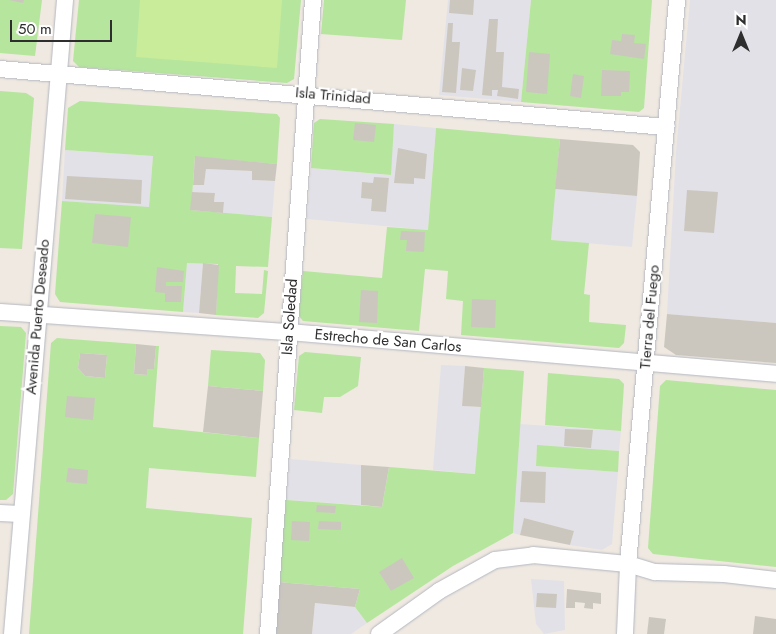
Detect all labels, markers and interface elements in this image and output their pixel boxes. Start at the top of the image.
scale bar [12,10,115,42]
north arrow [716,10,766,60]
text: N [735,10,747,30]
text: 50 m [18,18,52,40]
street label: Isla Trinidad [294,84,372,108]
street label: Avenida Puerto Deseado [22,239,54,395]
street label: Tierra del Fuego [636,264,664,370]
street label: Isla Soledad [278,278,302,356]
street label: Estrecho de San Carlos [314,326,462,356]

